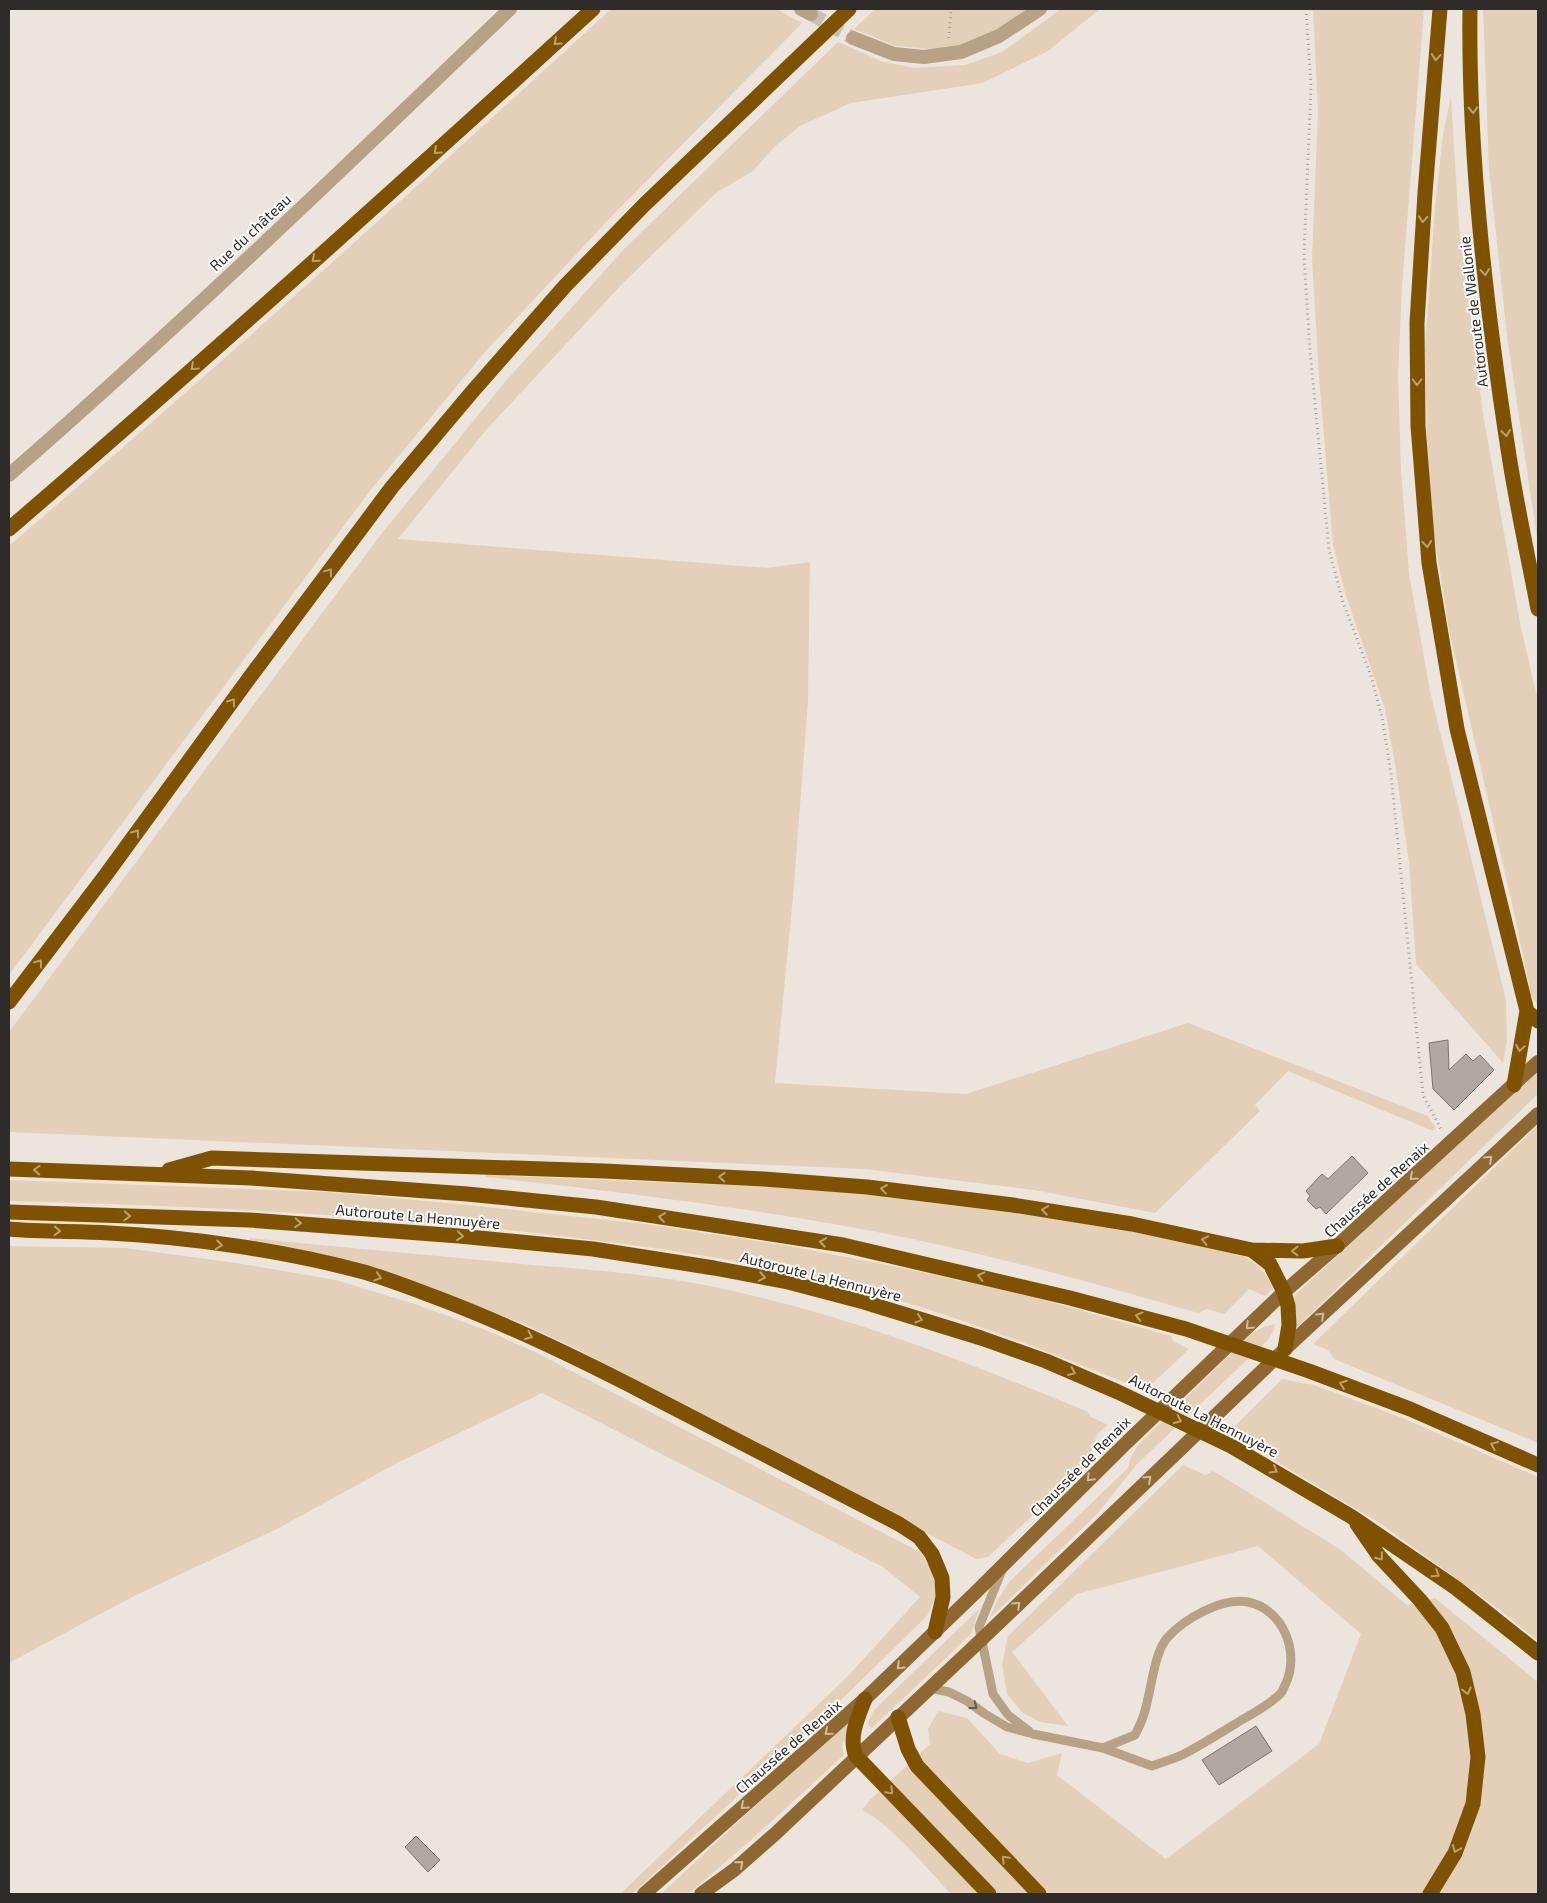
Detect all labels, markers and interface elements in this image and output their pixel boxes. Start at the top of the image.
one-way arrow [554,36,563,45]
one-way arrow [1431,54,1442,62]
one-way arrow [1467,106,1478,114]
one-way arrow [434,145,443,154]
street label: Rue du château [206,190,294,274]
one-way arrow [1418,216,1429,224]
street label: Autoroute de Wallonie [1455,235,1491,389]
one-way arrow [312,253,321,262]
one-way arrow [1479,268,1490,276]
one-way arrow [191,361,200,369]
one-way arrow [1412,378,1422,386]
one-way arrow [1500,429,1510,437]
one-way arrow [1421,540,1432,548]
one-way arrow [323,568,332,578]
one-way arrow [226,698,235,708]
one-way arrow [130,829,139,839]
one-way arrow [33,960,41,969]
one-way arrow [1516,1044,1526,1052]
street label: Chaussée de Renaix [1320,1137,1432,1241]
one-way arrow [1484,1156,1493,1165]
one-way arrow [33,1165,41,1176]
one-way arrow [718,1172,726,1182]
one-way arrow [1410,1172,1419,1181]
one-way arrow [880,1184,888,1195]
street label: Autoroute La Hennuyère [335,1200,501,1232]
one-way arrow [1041,1205,1049,1215]
one-way arrow [124,1210,132,1221]
one-way arrow [658,1213,666,1223]
one-way arrow [294,1218,302,1229]
one-way arrow [54,1226,62,1236]
one-way arrow [456,1230,464,1241]
one-way arrow [1200,1235,1209,1246]
one-way arrow [818,1237,827,1247]
one-way arrow [215,1239,224,1249]
one-way arrow [1290,1246,1298,1256]
street label: Autoroute La Hennuyère [739,1247,903,1305]
one-way arrow [374,1271,382,1281]
one-way arrow [757,1271,766,1282]
one-way arrow [977,1271,986,1282]
one-way arrow [1135,1312,1143,1322]
one-way arrow [914,1313,922,1323]
one-way arrow [1315,1313,1324,1322]
one-way arrow [1245,1320,1254,1329]
one-way arrow [524,1330,533,1341]
one-way arrow [1067,1366,1076,1377]
street label: Autoroute La Hennuyère [1126,1369,1282,1461]
one-way arrow [1340,1380,1348,1390]
street label: Chaussée de Renaix [1026,1412,1134,1520]
one-way arrow [1173,1414,1182,1425]
one-way arrow [1490,1440,1499,1451]
one-way arrow [1268,1464,1277,1474]
one-way arrow [1087,1472,1096,1481]
one-way arrow [1143,1476,1152,1485]
one-way arrow [1375,1551,1384,1560]
one-way arrow [1430,1568,1439,1577]
one-way arrow [1012,1602,1021,1611]
one-way arrow [896,1660,905,1669]
one-way arrow [1461,1686,1472,1695]
street label: Chaussée de Renaix [731,1695,845,1797]
one-way arrow [968,1700,978,1709]
one-way arrow [825,1726,834,1734]
one-way arrow [884,1786,893,1795]
one-way arrow [740,1800,749,1809]
one-way arrow [1452,1844,1463,1853]
one-way arrow [1002,1856,1011,1865]
one-way arrow [734,1862,743,1870]

